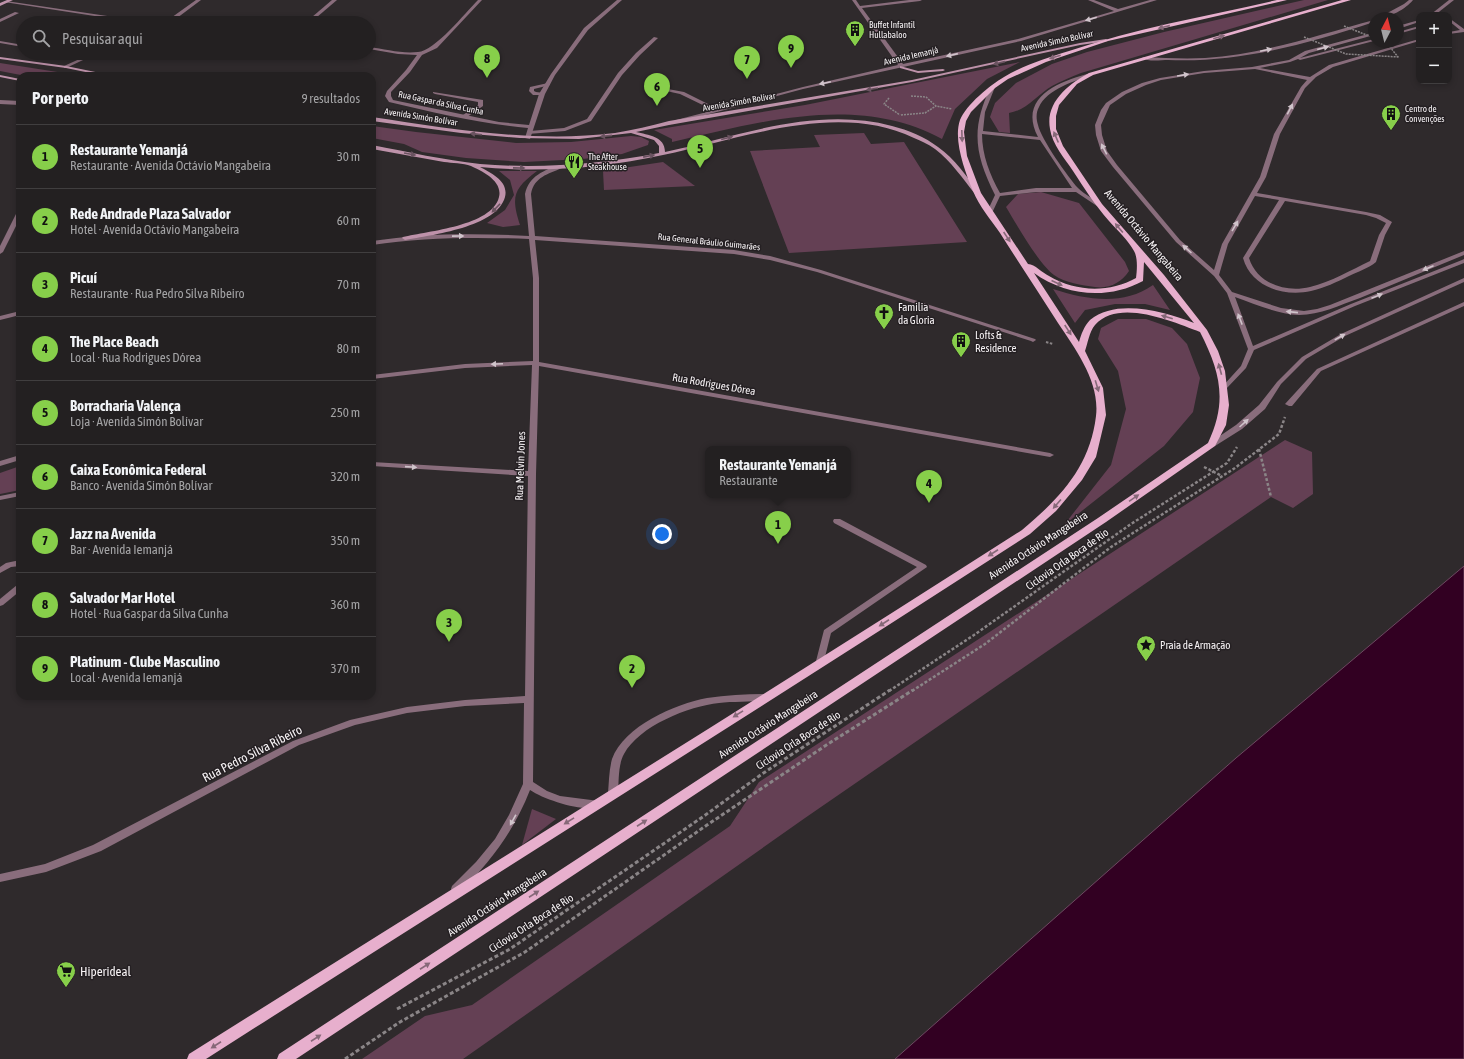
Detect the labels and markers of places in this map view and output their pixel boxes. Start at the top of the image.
building icon: Buffet Infantil Hullabaloo [844,19,866,47]
place label: Buffet Infantil Hullabaloo [869,20,916,40]
pin: 9 [778,35,804,68]
pin: 8 [474,45,500,78]
pin: 7 [734,46,760,79]
pin: 6 [644,73,670,106]
building icon: Centro de Convenções [1380,103,1402,131]
place label: Centro de Convenções [1405,104,1445,124]
pin: 5 [687,135,713,168]
restaurant icon: The After Steakhouse [563,151,585,179]
place label: The After Steakhouse [588,152,627,172]
place label: Familia da Gloria [898,301,935,326]
church icon: Familia da Gloria [873,302,895,330]
place label: Lofts & Residence [975,329,1017,354]
building icon: Lofts & Residence [950,330,972,358]
pin: 4 [916,470,942,503]
pin: 1 [765,511,791,544]
pin: 3 [436,609,462,642]
place icon: Praia de Armação [1135,634,1157,662]
place label: Praia de Armação [1160,639,1230,651]
pin: 2 [619,655,645,688]
supermarket icon: Hiperideal [55,960,77,988]
place label: Hiperideal [80,964,132,979]

